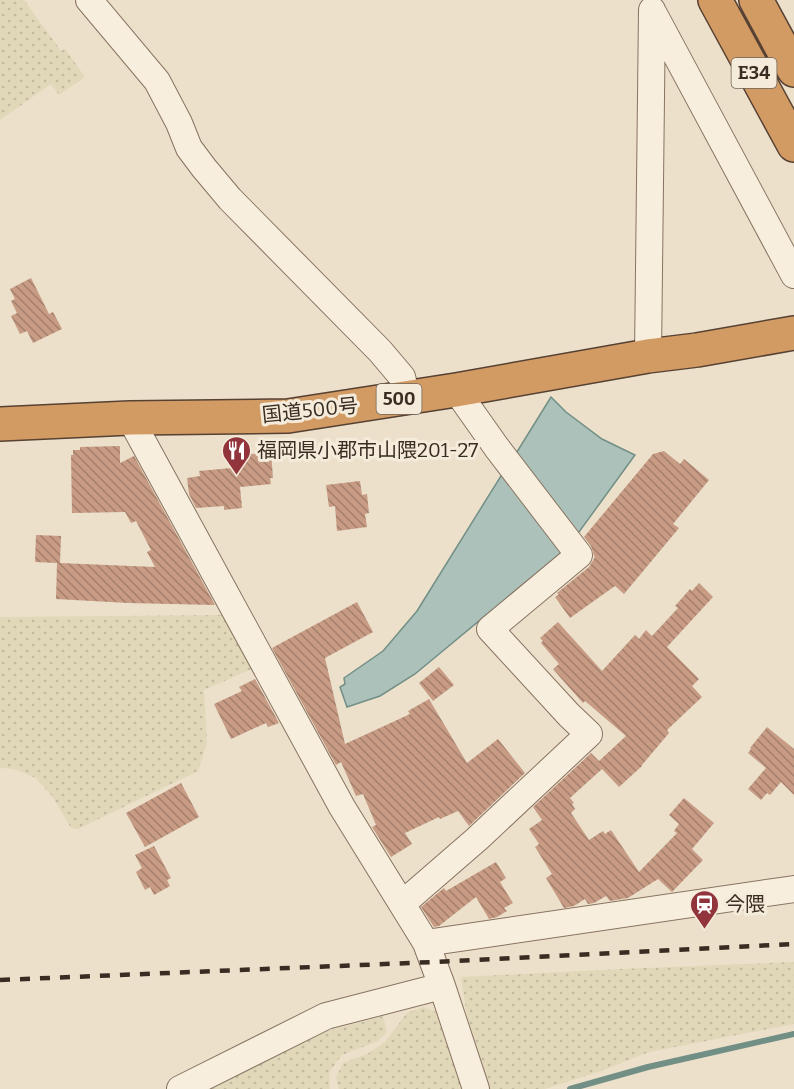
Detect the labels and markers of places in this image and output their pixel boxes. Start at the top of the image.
restaurant icon: 福岡県小郡市山隈201-27 [220,434,252,476]
place label: 福岡県小郡市山隈201-27 [257,438,478,462]
station icon: 今隈 [688,888,720,930]
place label: 今隈 [725,892,765,916]

